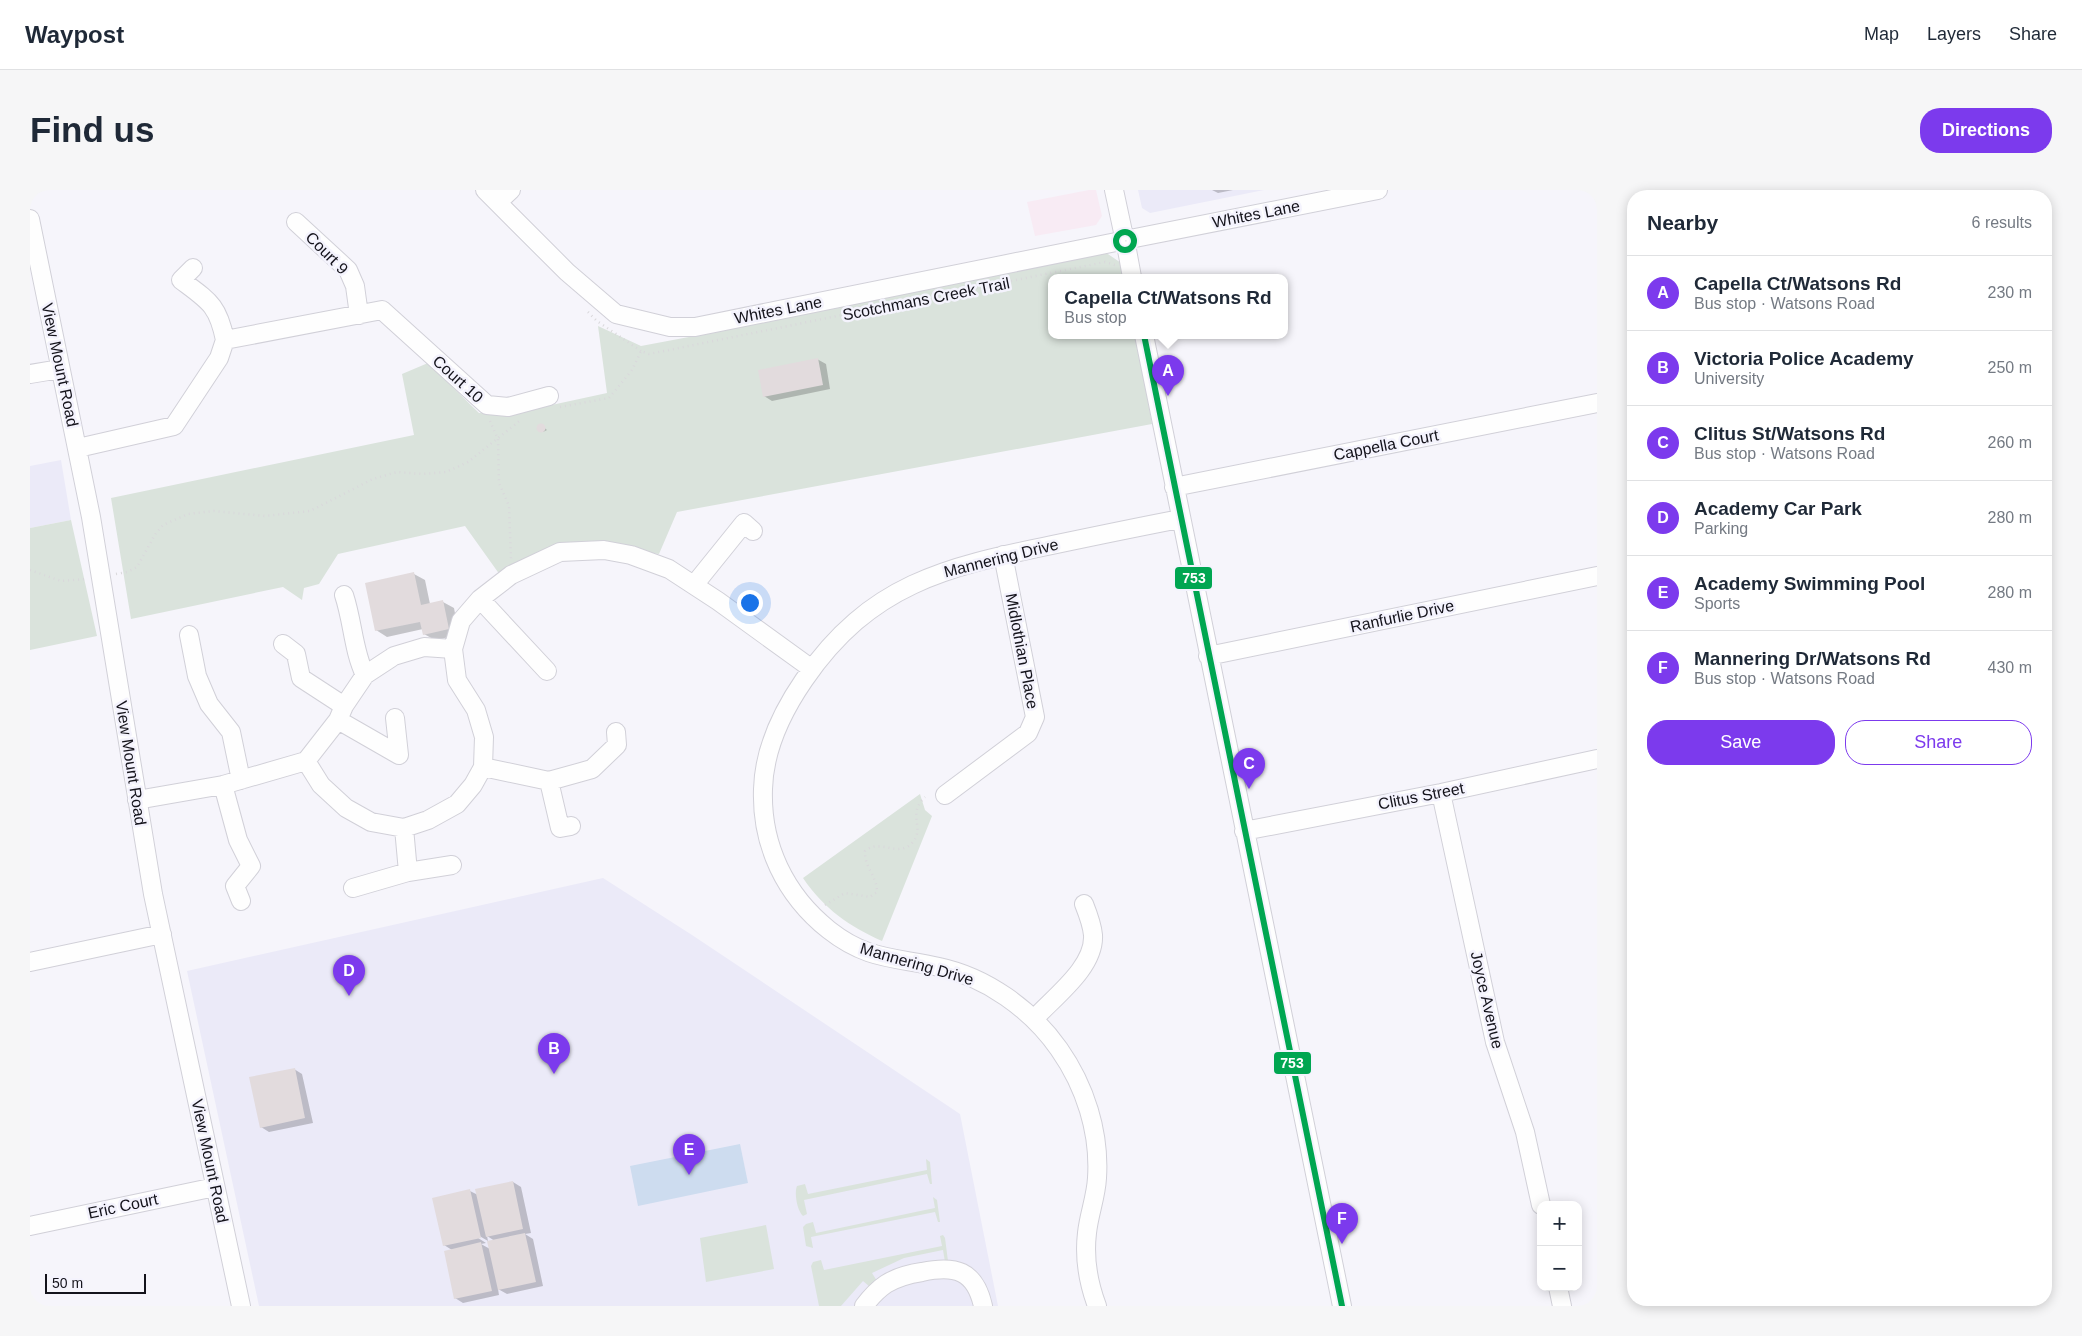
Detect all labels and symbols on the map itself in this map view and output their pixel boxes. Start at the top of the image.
street label: Whites Lane [1211,197,1301,231]
street label: Court 9 [302,228,352,278]
street label: Scotchmans Creek Trail [841,274,1011,324]
street label: Whites Lane [733,293,823,327]
street label: View Mount Road [39,302,81,428]
street label: Court 10 [430,352,487,406]
pin: A [1152,355,1184,396]
street label: Cappella Court [1332,426,1441,464]
street label: Mannering Drive [942,536,1060,580]
line badge: 753 [1174,566,1213,590]
text: 753 [1182,570,1206,586]
your location [737,590,763,616]
street label: Midlothian Place [1002,592,1042,710]
street label: Ranfurlie Drive [1348,597,1456,635]
street label: View Mount Road [113,699,149,827]
pin: C [1233,748,1265,789]
street label: Clitus Street [1377,779,1466,813]
street label: Mannering Drive [858,940,976,988]
street label: Joyce Avenue [1468,950,1506,1050]
pin: D [333,955,365,996]
pin: B [538,1033,570,1074]
line badge: 753 [1273,1051,1312,1075]
text: 753 [1280,1055,1304,1071]
street label: View Mount Road [189,1098,231,1224]
pin: E [673,1134,705,1175]
street label: Eric Court [86,1190,160,1222]
pin: F [1326,1203,1358,1244]
scale bar [45,1271,146,1294]

